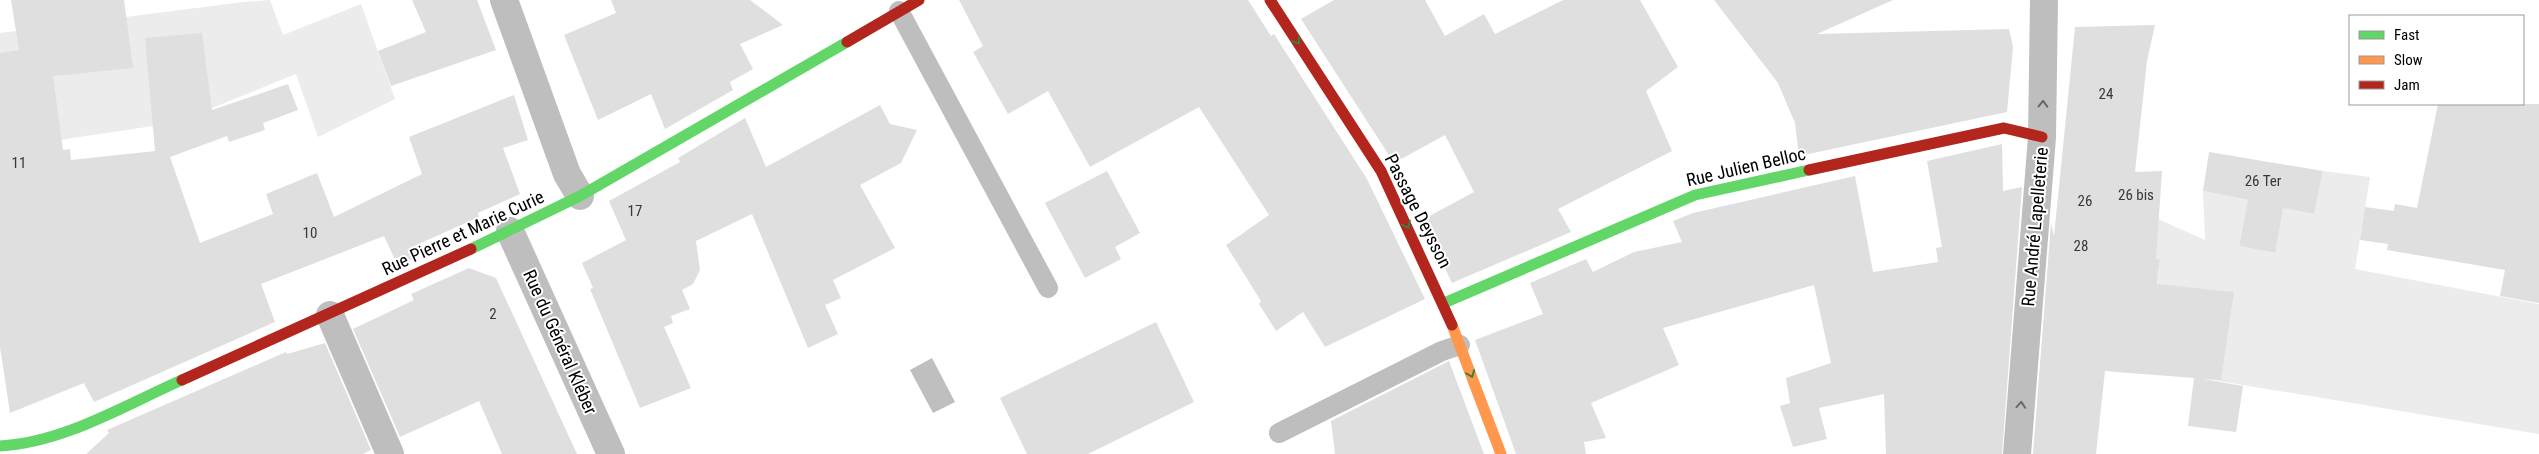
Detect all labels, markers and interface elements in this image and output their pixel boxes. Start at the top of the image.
legend [2349,15,2524,105]
text: Fast [2394,26,2419,44]
one-way arrow [1291,35,1300,45]
text: Slow [2394,51,2423,69]
text: Jam [2394,76,2420,94]
house number: 24 [2099,85,2113,103]
one-way arrow [2038,100,2048,108]
street label: Rue Julien Belloc [1684,143,1808,190]
street label: Rue André Lapelleterie [2017,146,2052,307]
street label: Passage Deysson [1381,150,1456,271]
house number: 11 [12,154,26,172]
house number: 26 Ter [2245,172,2282,190]
street label: Rue Pierre et Marie Curie [379,186,547,279]
house number: 26 bis [2118,186,2154,204]
house number: 26 [2078,192,2092,210]
house number: 17 [628,202,642,220]
one-way arrow [1401,220,1411,229]
house number: 10 [303,224,317,242]
house number: 28 [2074,237,2088,255]
street label: Rue du Général Kléber [519,266,602,418]
house number: 2 [489,305,497,323]
one-way arrow [1465,369,1476,378]
one-way arrow [2015,401,2026,409]

